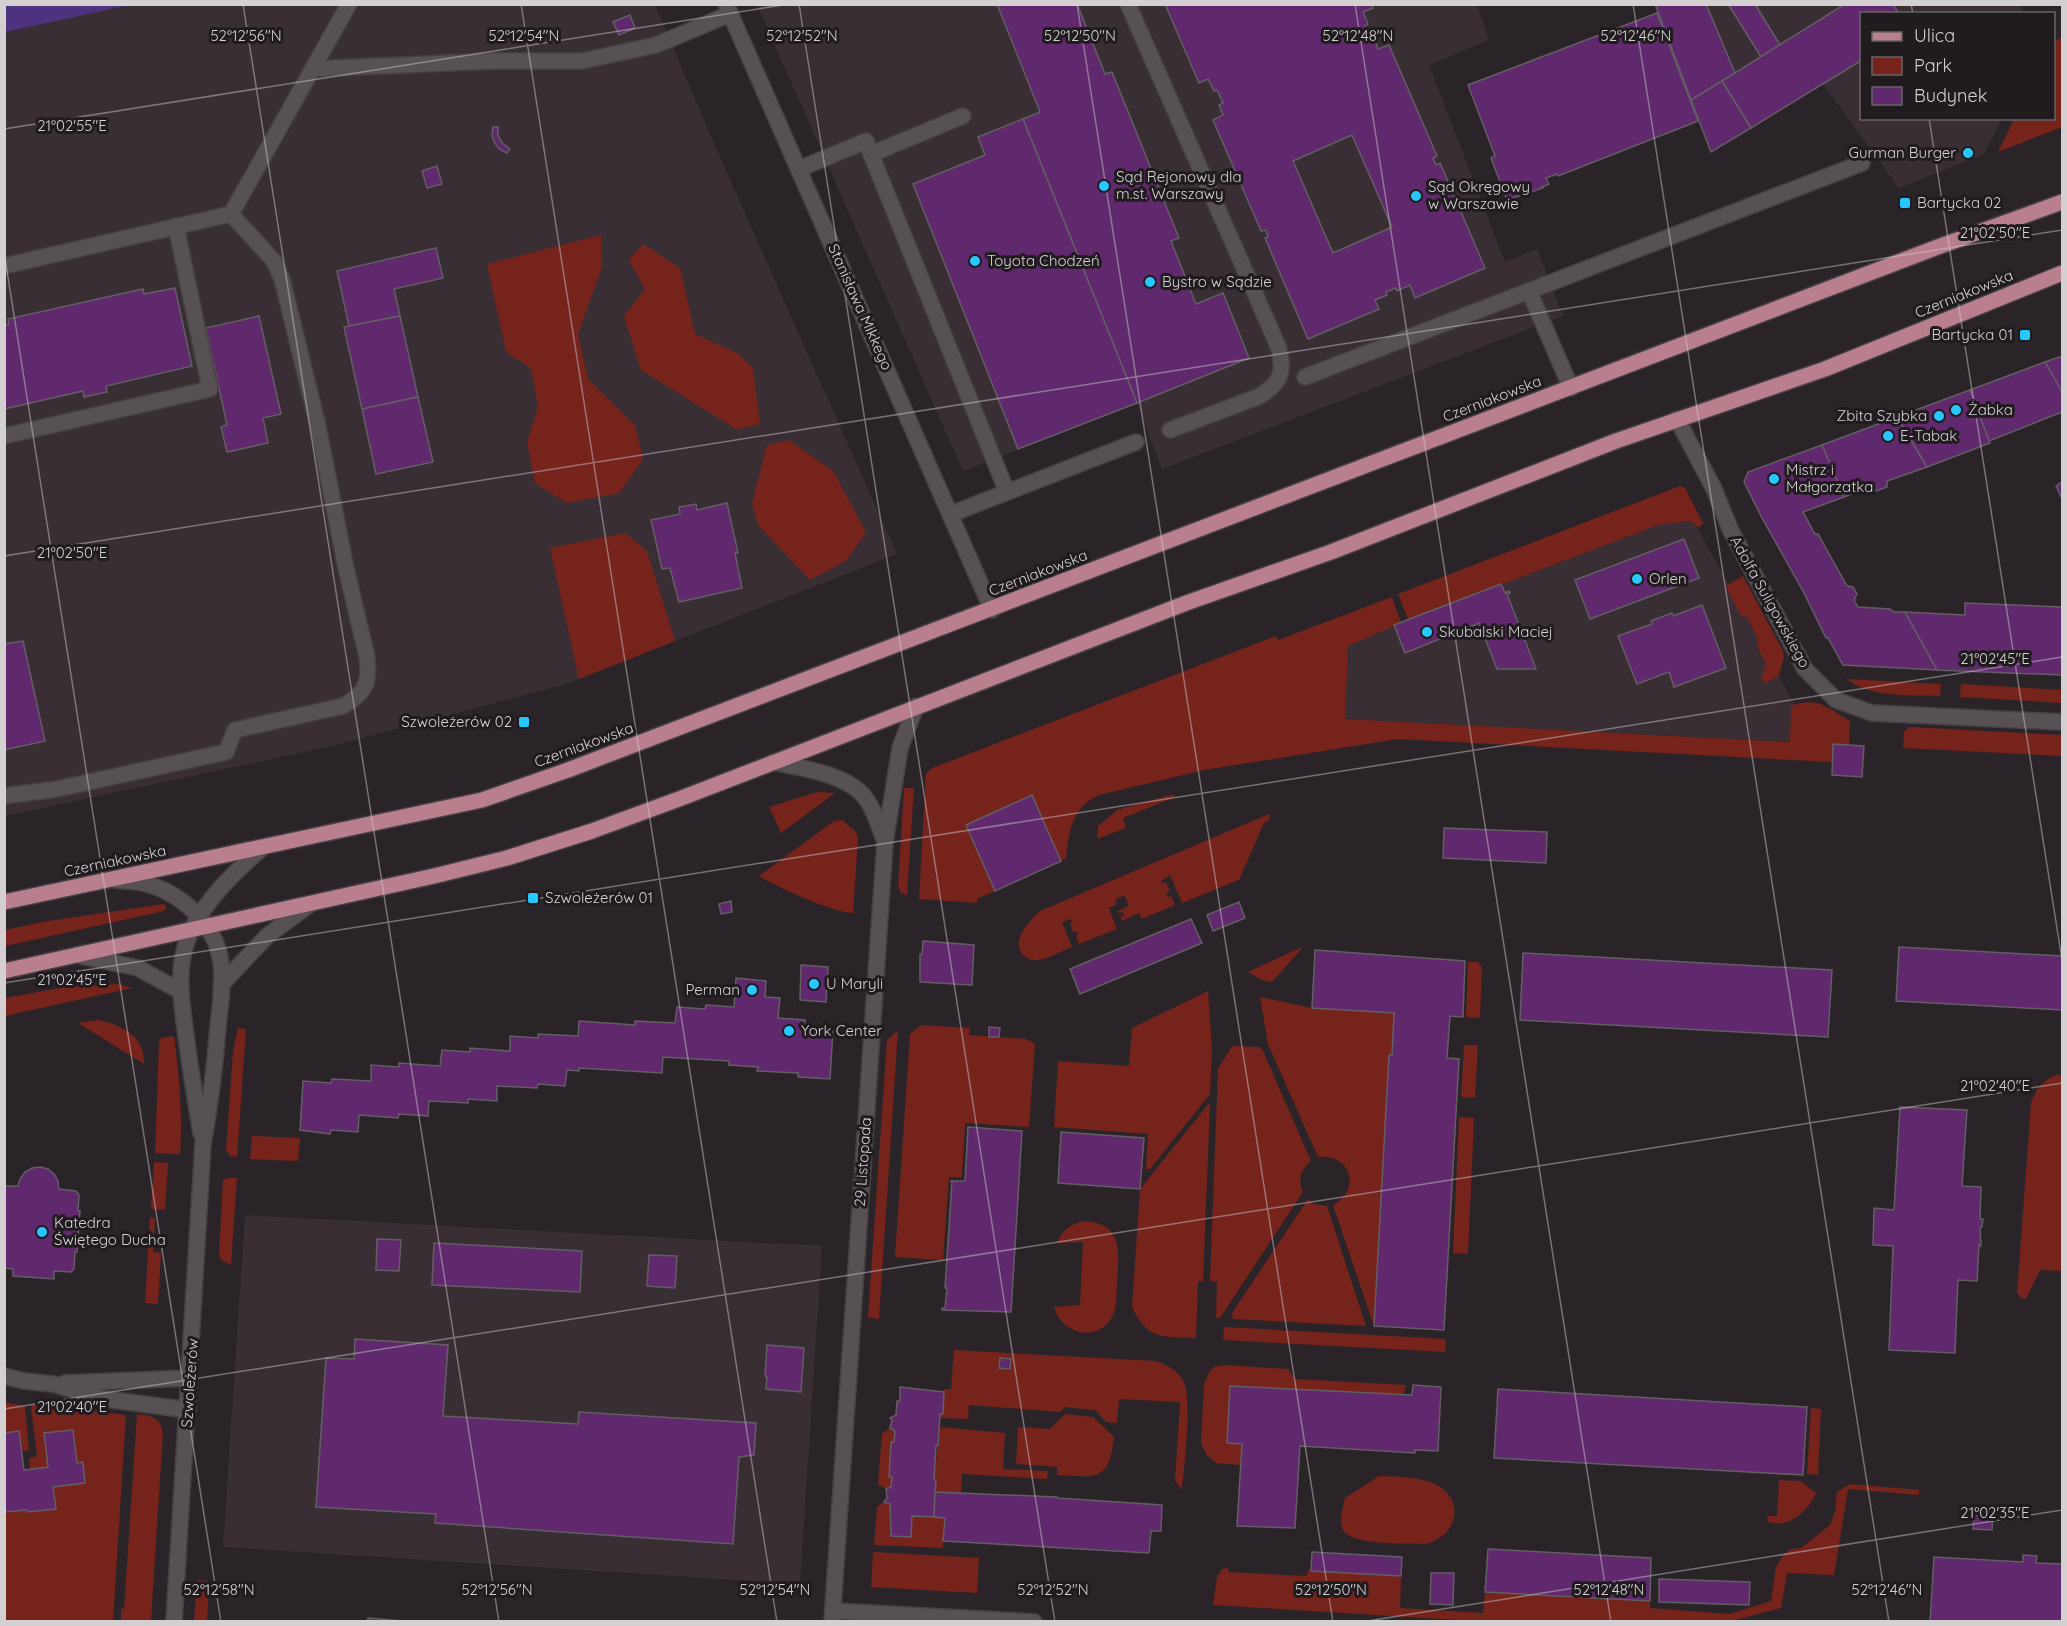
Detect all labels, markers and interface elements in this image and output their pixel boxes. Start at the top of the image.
legend [1860,12,2055,120]
text: Ulica [1914,24,1955,47]
text: 52°12'56"N [210,26,282,45]
text: 52°12'54"N [489,26,559,45]
text: 52°12'52"N [766,26,838,45]
text: 52°12'50"N [1044,26,1116,45]
text: 52°12'48"N [1323,26,1393,45]
text: 52°12'46"N [1601,26,1671,45]
text: Park [1914,54,1952,77]
text: Budynek [1914,84,1987,107]
text: 21°02'55"E [37,116,107,135]
place label: Gurman Burger [1849,143,1956,162]
marker: Gurman Burger [1961,146,1975,160]
place label: Sąd Rejonowy dla m.st. Warszawy [1116,167,1242,203]
place label: Sąd Okręgowy w Warszawie [1428,177,1530,213]
marker: Sąd Rejonowy dla m.st. Warszawy [1097,179,1111,193]
marker: Sąd Okręgowy w Warszawie [1409,189,1423,203]
place label: Bartycka 02 [1917,193,2001,212]
marker: Bartycka 02 [1898,196,1912,210]
text: 21°02'50"E [1960,223,2030,242]
street label: Stanisława Mikkego [824,241,897,373]
place label: Toyota Chodzeń [987,251,1100,270]
marker: Toyota Chodzeń [968,254,982,268]
street label: Czerniakowska [1912,265,2016,322]
place label: Bystro w Sądzie [1162,272,1272,291]
marker: Bystro w Sądzie [1143,275,1157,289]
place label: Bartycka 01 [1931,325,2013,344]
marker: Bartycka 01 [2018,328,2032,342]
street label: Czerniakowska [1440,371,1544,426]
place label: Żabka [1968,400,2013,419]
marker: Żabka [1949,403,1963,417]
place label: Zbita Szybka [1836,406,1927,425]
marker: Zbita Szybka [1932,409,1946,423]
place label: E-Tabak [1900,426,1957,445]
marker: E-Tabak [1881,429,1895,443]
place label: Mistrz i Małgorzatka [1786,460,1873,496]
marker: Mistrz i Małgorzatka [1767,472,1781,486]
street label: Adolfa Suligowskiego [1726,533,1815,671]
text: 21°02'50"E [37,543,107,562]
street label: Czerniakowska [986,545,1090,600]
place label: Orlen [1649,569,1687,588]
marker: Orlen [1630,572,1644,586]
place label: Skubalski Maciej [1439,622,1553,641]
marker: Skubalski Maciej [1420,625,1434,639]
text: 21°02'45"E [1960,649,2030,668]
place label: Szwoleżerów 02 [401,712,512,731]
marker: Szwoleżerów 02 [517,715,531,729]
street label: Czerniakowska [532,718,636,771]
street label: Czerniakowska [62,840,168,881]
place label: Szwoleżerów 01 [545,888,653,907]
marker: Szwoleżerów 01 [526,891,540,905]
text: 21°02'45"E [37,970,107,989]
place label: U Maryli [826,974,883,993]
marker: U Maryli [807,977,821,991]
place label: Perman [686,980,740,999]
marker: Perman [745,983,759,997]
place label: York Center [801,1021,882,1040]
marker: York Center [782,1024,796,1038]
text: 21°02'40"E [1960,1076,2030,1095]
street label: 29 Listopada [850,1117,875,1207]
place label: Katedra Świętego Ducha [54,1213,166,1249]
marker: Katedra Świętego Ducha [35,1225,49,1239]
street label: Szwoleżerów [177,1338,202,1428]
text: 21°02'40"E [37,1397,107,1416]
text: 21°02'35"E [1960,1503,2030,1522]
text: 52°12'58"N [183,1580,255,1599]
text: 52°12'56"N [461,1580,533,1599]
text: 52°12'54"N [740,1580,810,1599]
text: 52°12'52"N [1017,1580,1089,1599]
text: 52°12'50"N [1295,1580,1367,1599]
text: 52°12'48"N [1574,1580,1644,1599]
text: 52°12'46"N [1852,1580,1922,1599]

